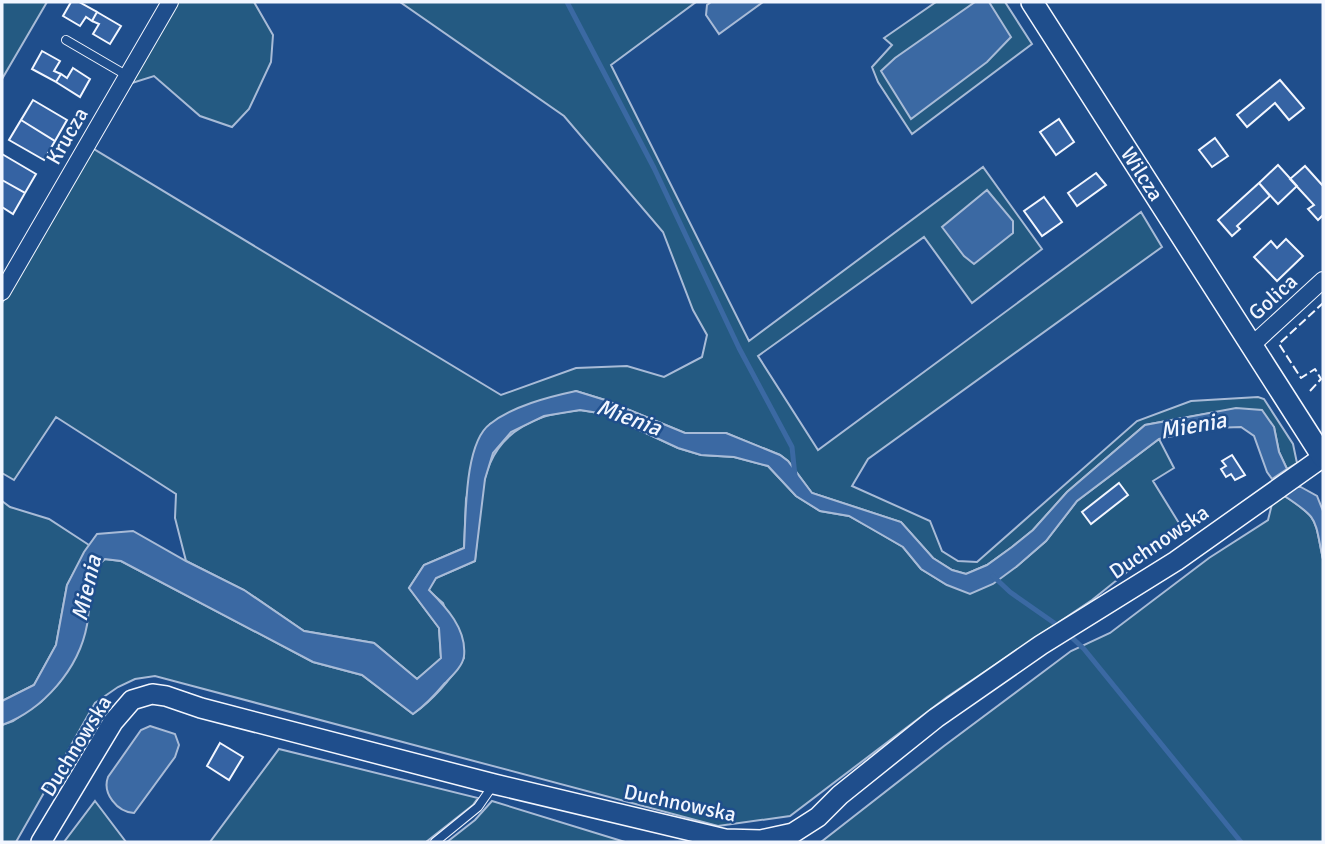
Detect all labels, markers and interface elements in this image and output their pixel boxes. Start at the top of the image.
street label: Krucza [40,103,94,169]
street label: Wilcza [1115,142,1169,206]
street label: Golica [1243,268,1303,326]
water label: Mienia [593,392,666,443]
water label: Mienia [1158,405,1230,446]
street label: Duchnowska [1104,499,1214,585]
water label: Mienia [65,551,108,624]
street label: Duchnowska [35,691,117,801]
street label: Duchnowska [621,778,739,828]

